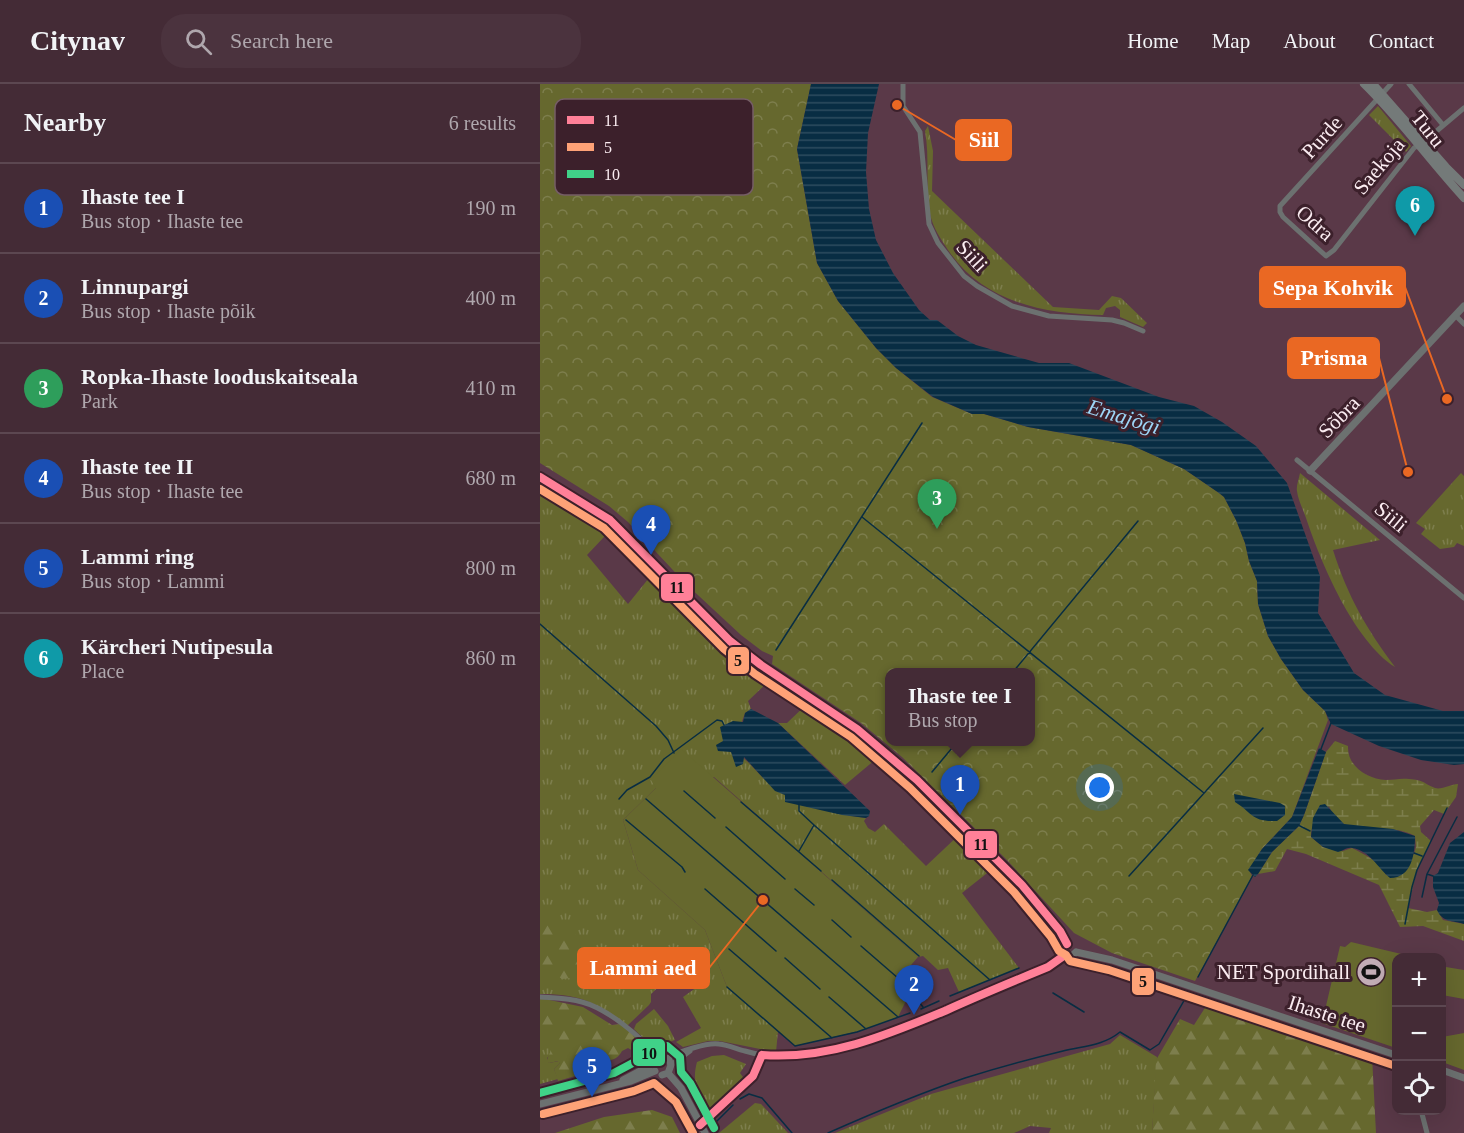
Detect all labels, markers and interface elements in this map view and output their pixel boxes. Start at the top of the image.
search box [161,14,581,68]
text: Citynav [30,25,125,56]
icon: search [182,25,215,58]
text: Search here [230,28,333,53]
text: Home [1127,29,1179,53]
text: Map [1212,29,1250,53]
text: About [1283,29,1336,53]
text: Contact [1369,29,1434,53]
legend [555,99,753,195]
street label: Turu [1406,106,1450,153]
text: Nearby [24,108,106,137]
street label: Purde [1297,111,1347,163]
text: 6 results [449,112,516,134]
text: 11 [604,112,619,129]
callout: Siil [956,120,1011,160]
text: Siil [969,127,999,152]
street label: Saekoja [1348,132,1410,199]
text: 5 [604,139,612,156]
text: 10 [604,166,620,183]
text: Ihaste tee I [81,184,185,209]
pin: 6 [1396,186,1434,236]
text: 1 [39,197,49,219]
text: 190 m [465,197,516,219]
street label: Odra [1291,200,1339,246]
text: Bus stop · Ihaste tee [81,210,243,232]
street label: Siili [951,235,993,277]
callout: Sepa Kohvik [1260,267,1405,307]
text: Linnupargi [81,274,189,299]
text: Sepa Kohvik [1273,275,1394,300]
text: 2 [39,287,49,309]
text: 400 m [465,287,516,309]
text: Bus stop · Ihaste põik [81,300,255,322]
callout: Prisma [1288,338,1379,378]
text: Prisma [1300,345,1368,370]
text: Ropka-Ihaste looduskaitseala [81,364,358,389]
text: 3 [39,377,49,399]
text: 410 m [465,377,516,399]
text: Park [81,390,118,412]
street label: Sõbra [1313,391,1365,443]
water label: Emajõgi [1084,393,1163,439]
text: Ihaste tee II [81,454,193,479]
text: 4 [39,467,49,489]
text: 680 m [465,467,516,489]
text: Bus stop · Ihaste tee [81,480,243,502]
pin: 3 [918,480,956,529]
street label: Siili [1370,497,1412,538]
pin: 4 [632,506,670,555]
text: Lammi ring [81,544,194,569]
text: 5 [39,557,49,579]
text: 800 m [465,557,516,579]
text: Bus stop · Lammi [81,570,225,592]
line badge: 11 [660,573,694,602]
text: 11 [669,579,685,596]
text: Kärcheri Nutipesula [81,634,273,659]
line badge: 5 [727,646,750,675]
text: 6 [39,647,49,669]
text: 860 m [465,647,516,669]
text: 5 [734,652,742,669]
text: Place [81,660,124,682]
popup [885,668,1035,746]
text: Ihaste tee I [908,683,1012,708]
text: Bus stop [908,709,978,731]
pin: 1 [940,766,980,815]
your location [1085,773,1114,802]
line badge: 11 [964,830,998,859]
text: 11 [973,836,989,853]
callout: Lammi aed [578,948,709,988]
map controls [1392,953,1446,1115]
button: + [1392,953,1446,1007]
text: Lammi aed [590,955,696,980]
sports icon: NET Spordihall [1355,956,1387,988]
place label: NET Spordihall [1217,960,1350,984]
pin: 2 [894,966,934,1015]
line badge: 5 [1131,967,1155,996]
text: 5 [1139,973,1147,990]
street label: Ihaste tee [1285,990,1369,1038]
button: − [1392,1007,1446,1061]
line badge: 10 [632,1038,666,1067]
text: 10 [641,1045,657,1062]
pin: 5 [572,1048,612,1097]
button: locate [1392,1061,1446,1115]

